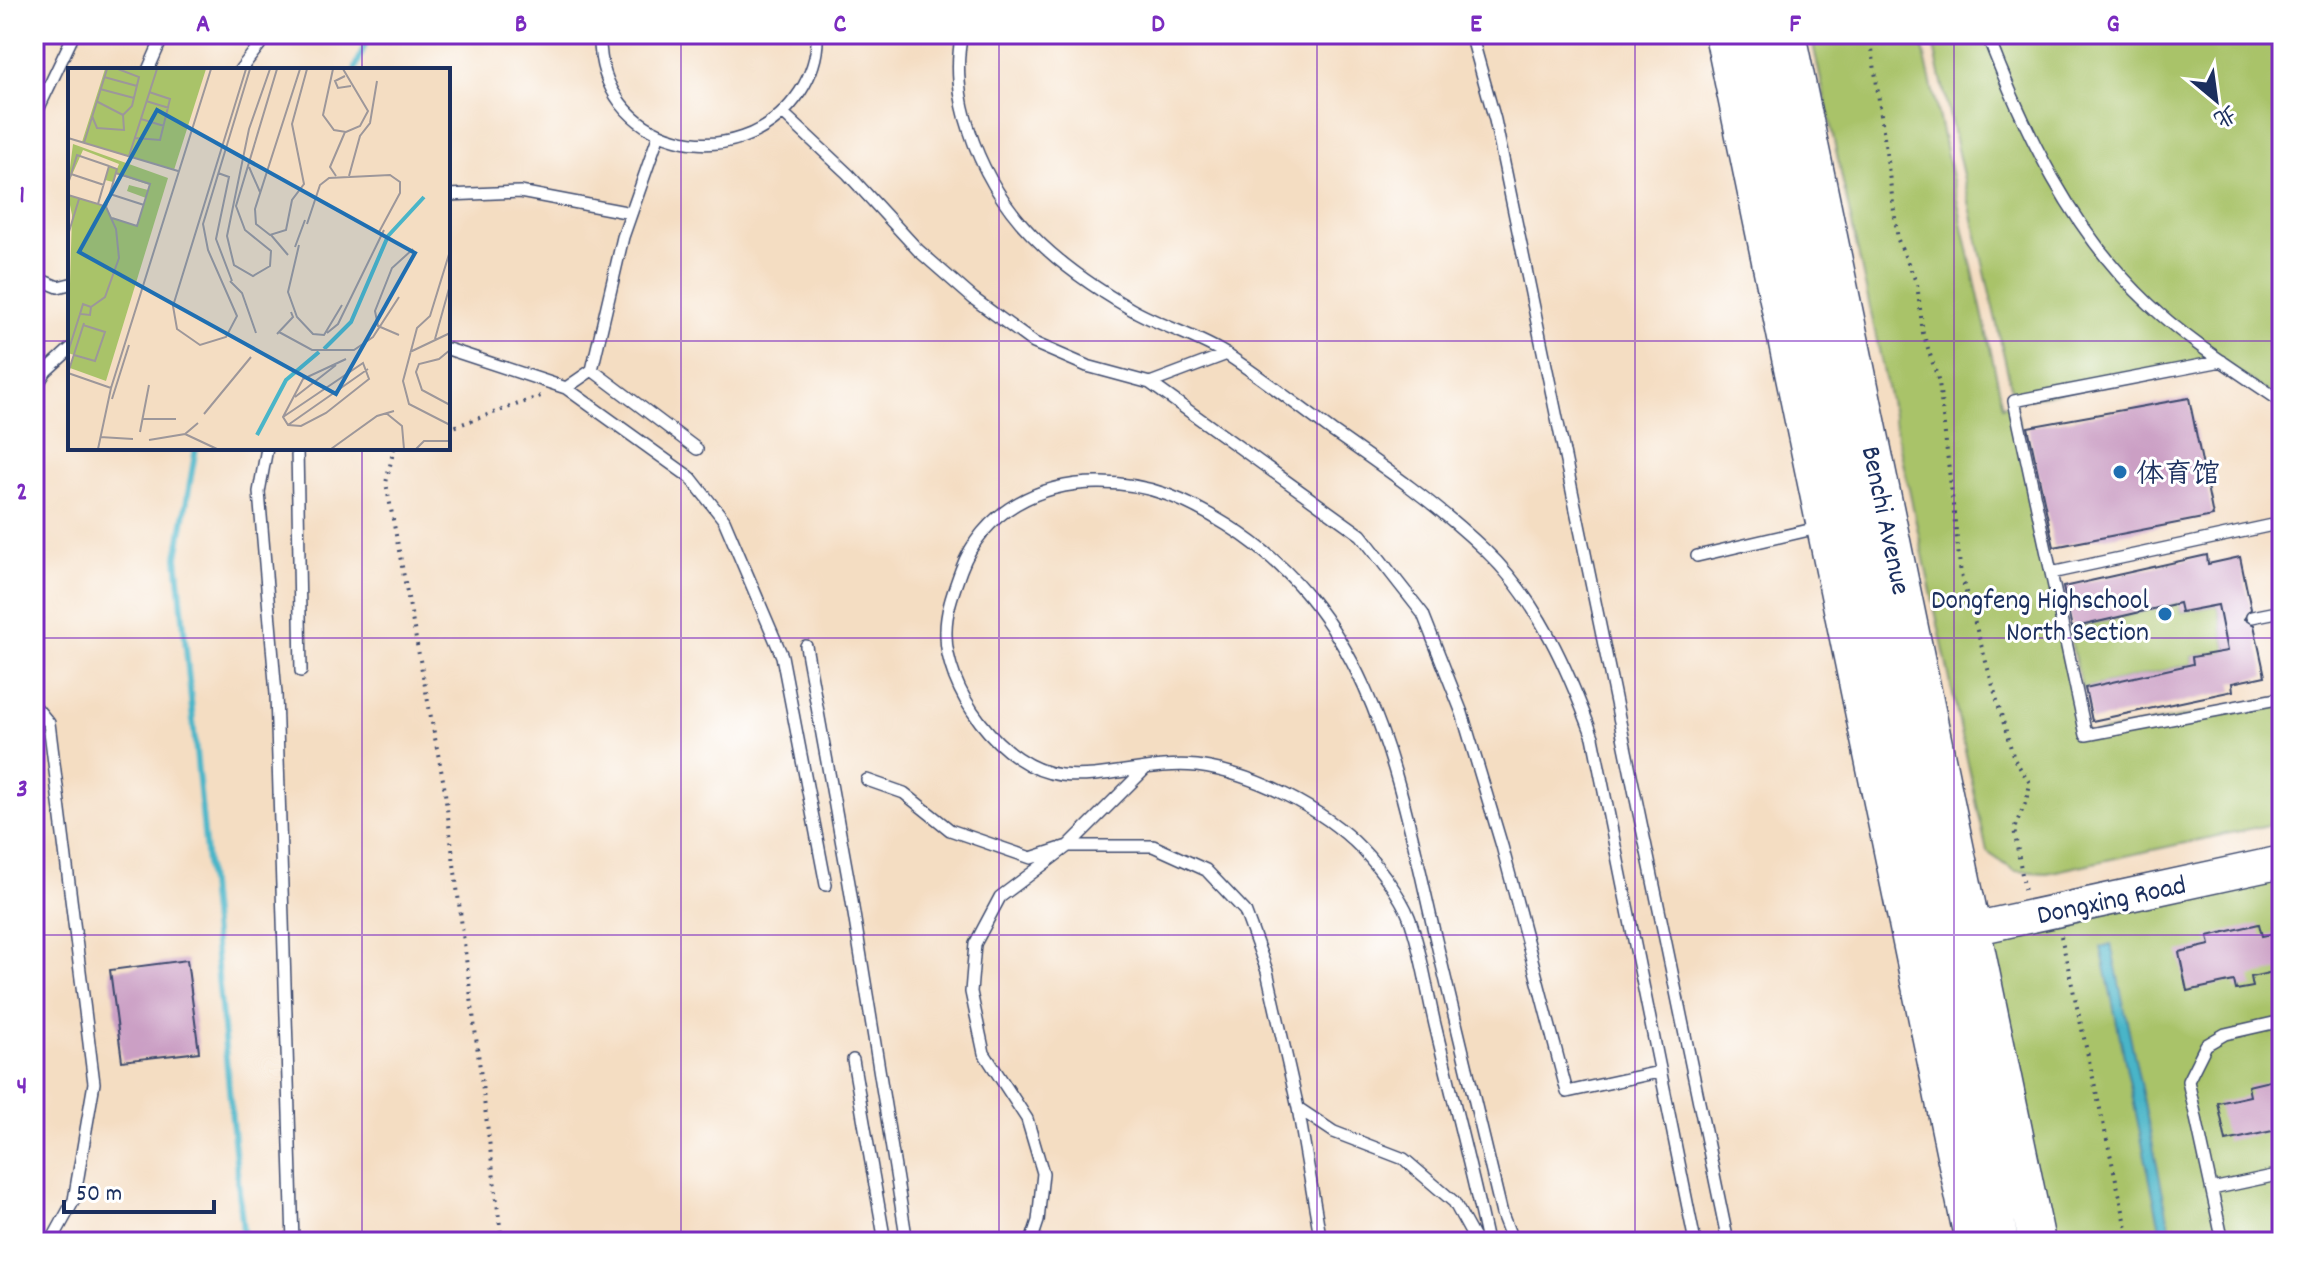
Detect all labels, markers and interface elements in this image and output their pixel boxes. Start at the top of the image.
text: A [196,7,210,44]
text: B [515,7,527,44]
text: C [834,7,847,44]
text: D [1151,7,1165,44]
text: E [1470,7,1482,44]
text: F [1789,7,1801,44]
text: G [2106,7,2120,44]
north arrow [2176,60,2256,140]
inset map [68,68,450,450]
text: 北 [2207,96,2241,133]
text: 1 [19,178,25,215]
street label: Benchi Avenue [1848,443,1918,599]
place label: 体育馆 [2136,457,2220,497]
marker: 体育馆 [2111,463,2129,481]
text: 2 [16,475,28,512]
place label: Dongfeng Highschool North Section [1931,583,2149,655]
marker: Dongfeng Highschool North Section [2156,605,2174,623]
text: 3 [16,772,28,809]
street label: Dongxing Road [2034,868,2190,938]
text: 4 [17,1069,27,1106]
scale bar [64,1164,214,1214]
text: 50 m [76,1178,122,1212]

